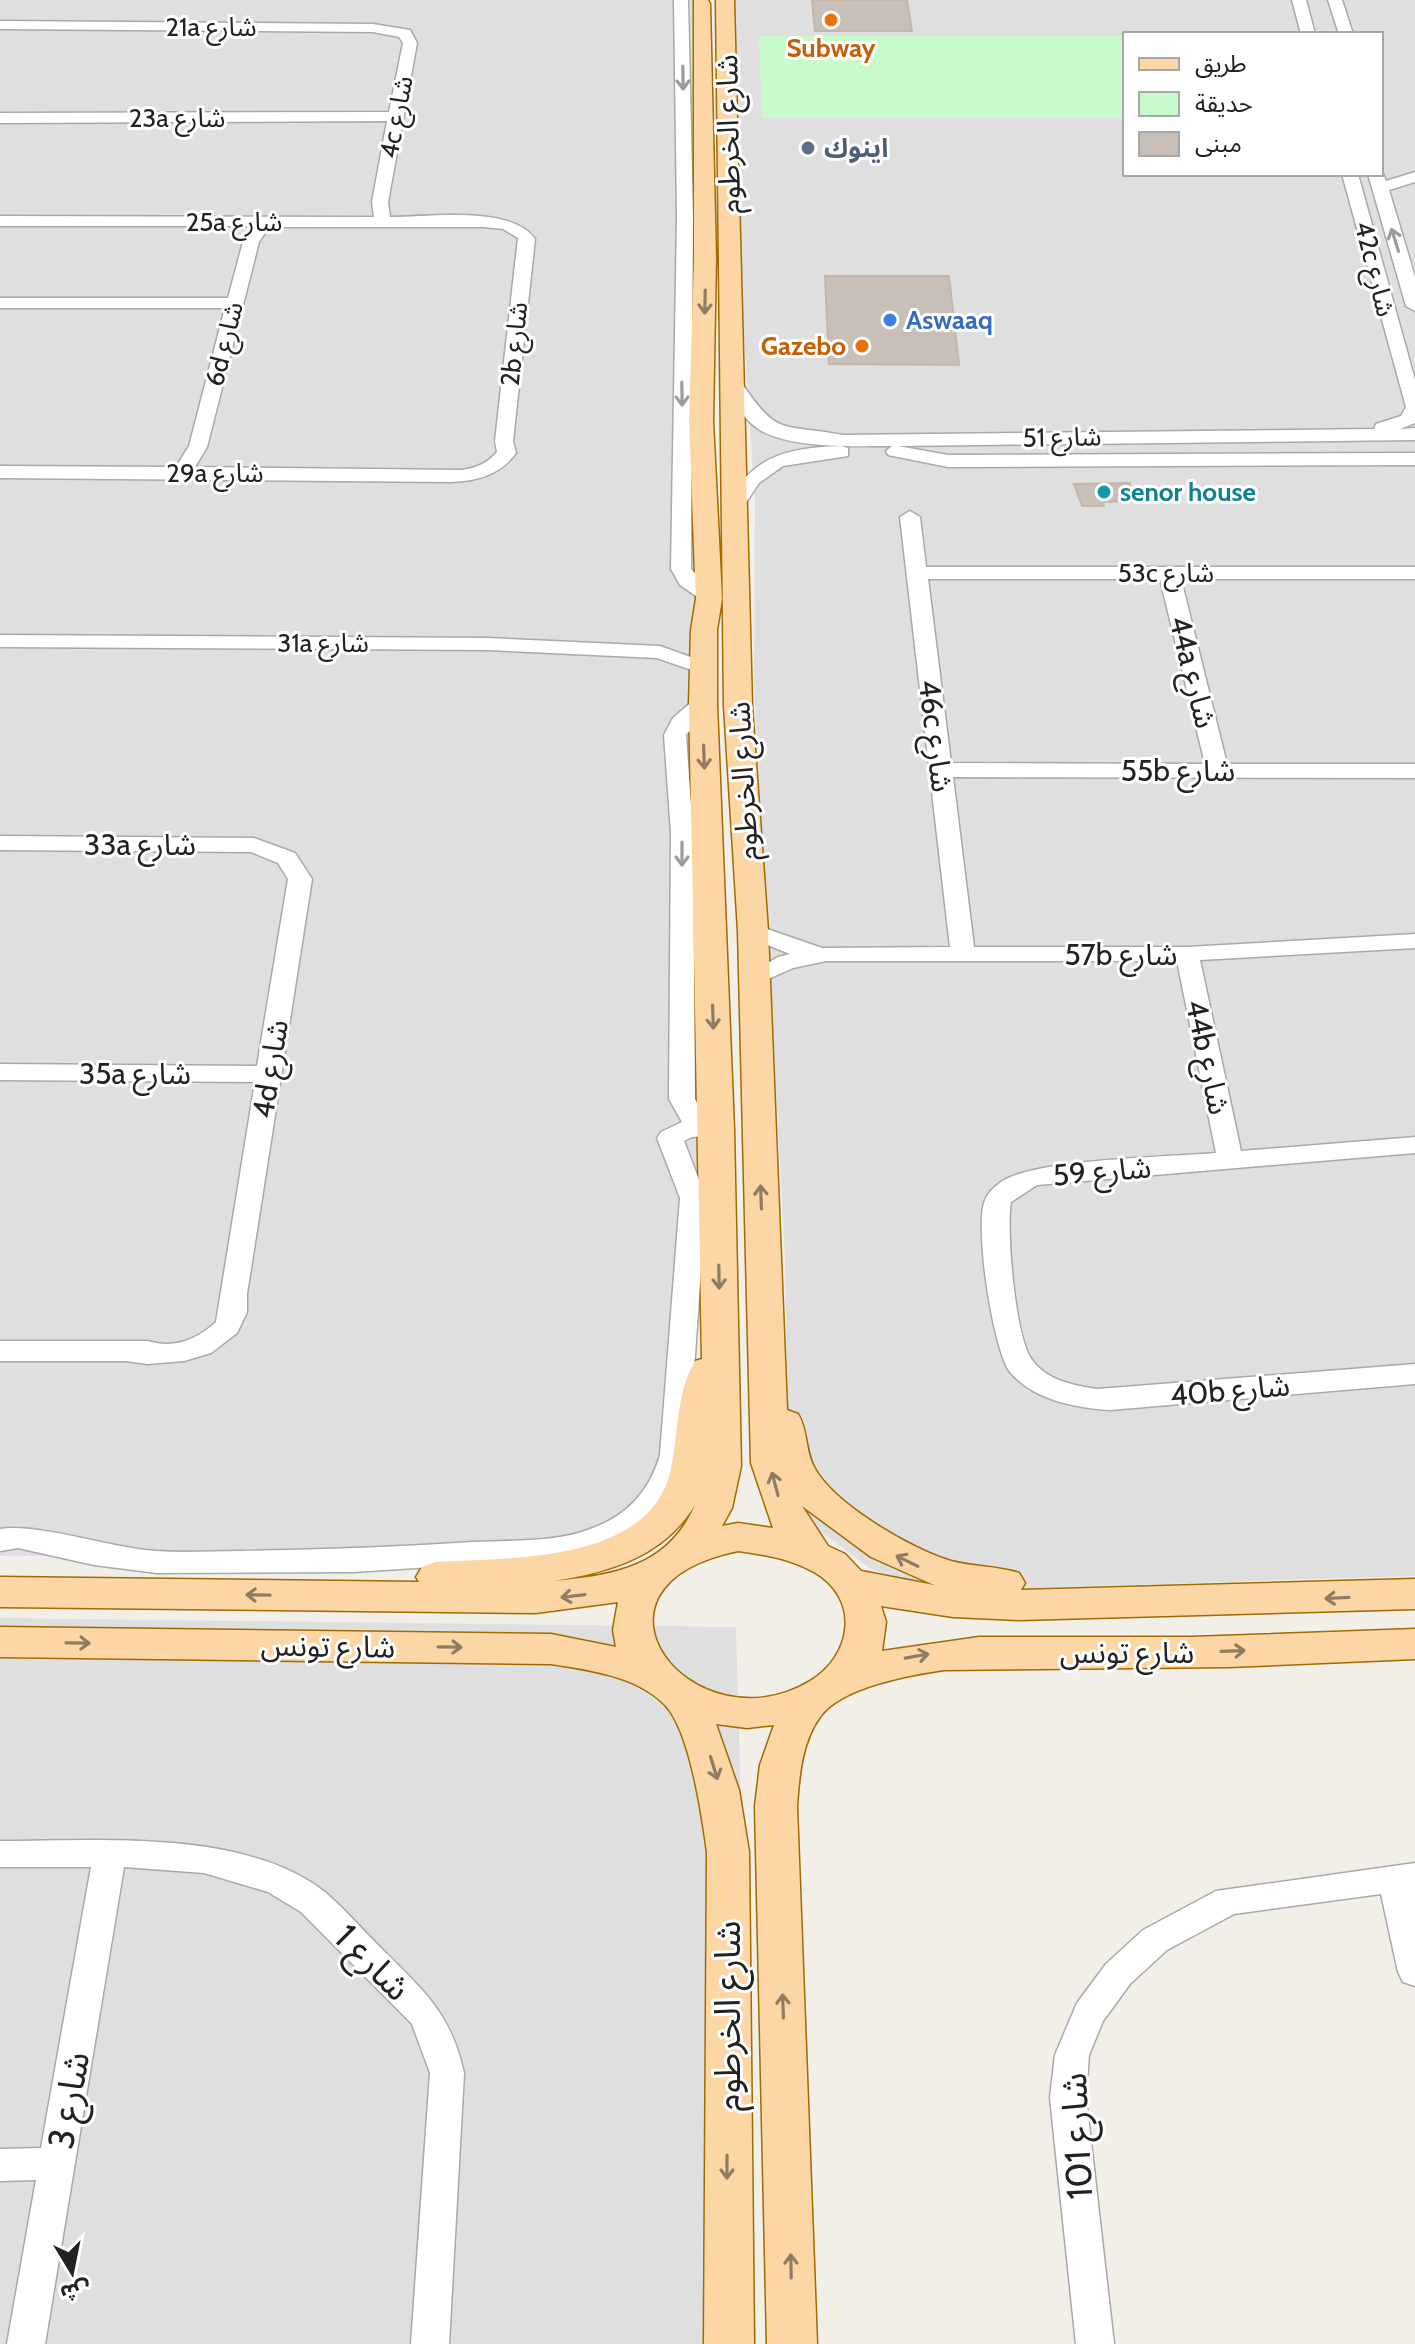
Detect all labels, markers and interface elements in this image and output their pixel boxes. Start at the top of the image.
street label: 21a شارع [165,11,257,46]
marker: Subway [822,11,840,29]
place label: Subway [786,32,876,64]
legend [1123,32,1383,176]
text: طريق [1195,49,1247,79]
street label: شارع الخرطوم [708,54,752,214]
one-way arrow [675,64,690,91]
street label: 4c شارع [372,73,423,162]
text: حديقة [1195,89,1253,118]
street label: 23a شارع [129,102,225,137]
text: مبنى [1195,129,1242,158]
place label: اينوك [824,132,888,164]
marker: اينوك [799,139,817,157]
street label: 25a شارع [186,206,282,241]
street label: 42c شارع [1345,218,1402,321]
one-way arrow [1387,227,1402,253]
one-way arrow [697,288,713,315]
street label: 6d شارع [198,299,253,390]
street label: 2b شارع [494,300,537,388]
place label: Aswaaq [906,304,993,336]
marker: Aswaaq [881,311,899,329]
place label: Gazebo [761,330,846,362]
marker: Gazebo [853,337,871,355]
one-way arrow [675,380,690,407]
street label: شارع 51 [1022,420,1102,457]
street label: 29a شارع [166,457,264,492]
place label: senor house [1120,476,1256,508]
marker: senor house [1095,483,1113,501]
street label: 53c شارع [1118,557,1214,592]
street label: 44a شارع [1157,612,1225,733]
street label: 31a شارع [277,627,369,662]
street label: 46c شارع [907,678,961,795]
street label: شارع الخرطوم [720,700,770,861]
one-way arrow [697,743,712,770]
street label: 55b شارع [1121,752,1235,793]
street label: 33a شارع [84,826,196,867]
one-way arrow [674,840,690,867]
street label: 57b شارع [1064,936,1178,977]
street label: 44b شارع [1174,996,1238,1119]
one-way arrow [705,1003,720,1030]
street label: 4d شارع [244,1017,300,1122]
street label: 35a شارع [79,1055,191,1096]
street label: شارع 59 [1051,1148,1153,1198]
one-way arrow [754,1184,769,1211]
one-way arrow [711,1263,727,1290]
street label: 40b شارع [1169,1366,1292,1418]
one-way arrow [766,1471,781,1497]
one-way arrow [895,1552,919,1568]
one-way arrow [245,1587,272,1603]
one-way arrow [561,1589,587,1604]
one-way arrow [1324,1590,1351,1605]
street label: شارع تونس [260,1626,396,1670]
street label: شارع تونس [1060,1634,1194,1675]
one-way arrow [64,1635,91,1651]
one-way arrow [436,1640,463,1655]
one-way arrow [1219,1644,1246,1659]
one-way arrow [904,1648,930,1663]
one-way arrow [708,1755,723,1780]
street label: شارع 1 [322,1915,420,2013]
street label: شارع الخرطوم [705,1920,755,2112]
one-way arrow [775,1993,791,2020]
street label: شارع 3 [38,2048,103,2153]
street label: شارع 101 [1051,2071,1106,2201]
one-way arrow [719,2153,735,2180]
north arrow [32,2232,112,2312]
one-way arrow [783,2253,798,2280]
text: ش [58,2275,93,2307]

